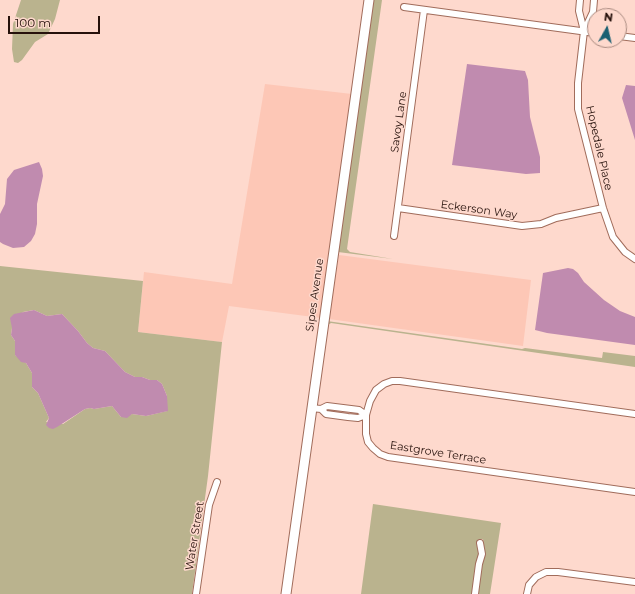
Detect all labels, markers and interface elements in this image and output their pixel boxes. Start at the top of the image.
scale bar [10,8,102,34]
north arrow [587,8,627,48]
text: N [603,10,614,25]
text: 100 m [15,15,51,30]
street label: Savoy Lane [388,91,410,153]
street label: Hopedale Place [583,104,615,192]
street label: Eckerson Way [440,198,518,222]
street label: Sipes Avenue [303,258,327,332]
street label: Eastgrove Terrace [389,439,487,467]
street label: Water Street [183,501,207,571]

